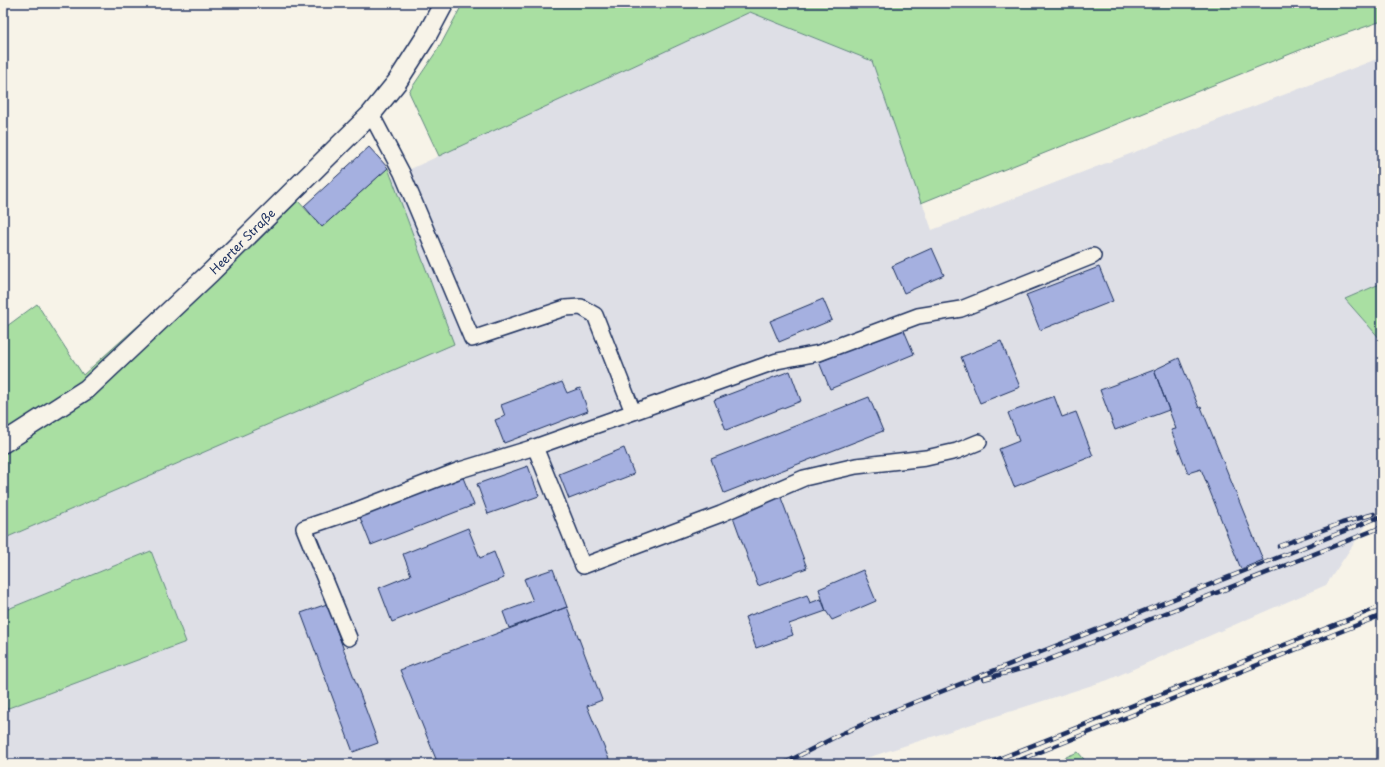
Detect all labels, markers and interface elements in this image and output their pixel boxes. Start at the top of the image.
street label: Heerter Straße [205,204,279,278]

